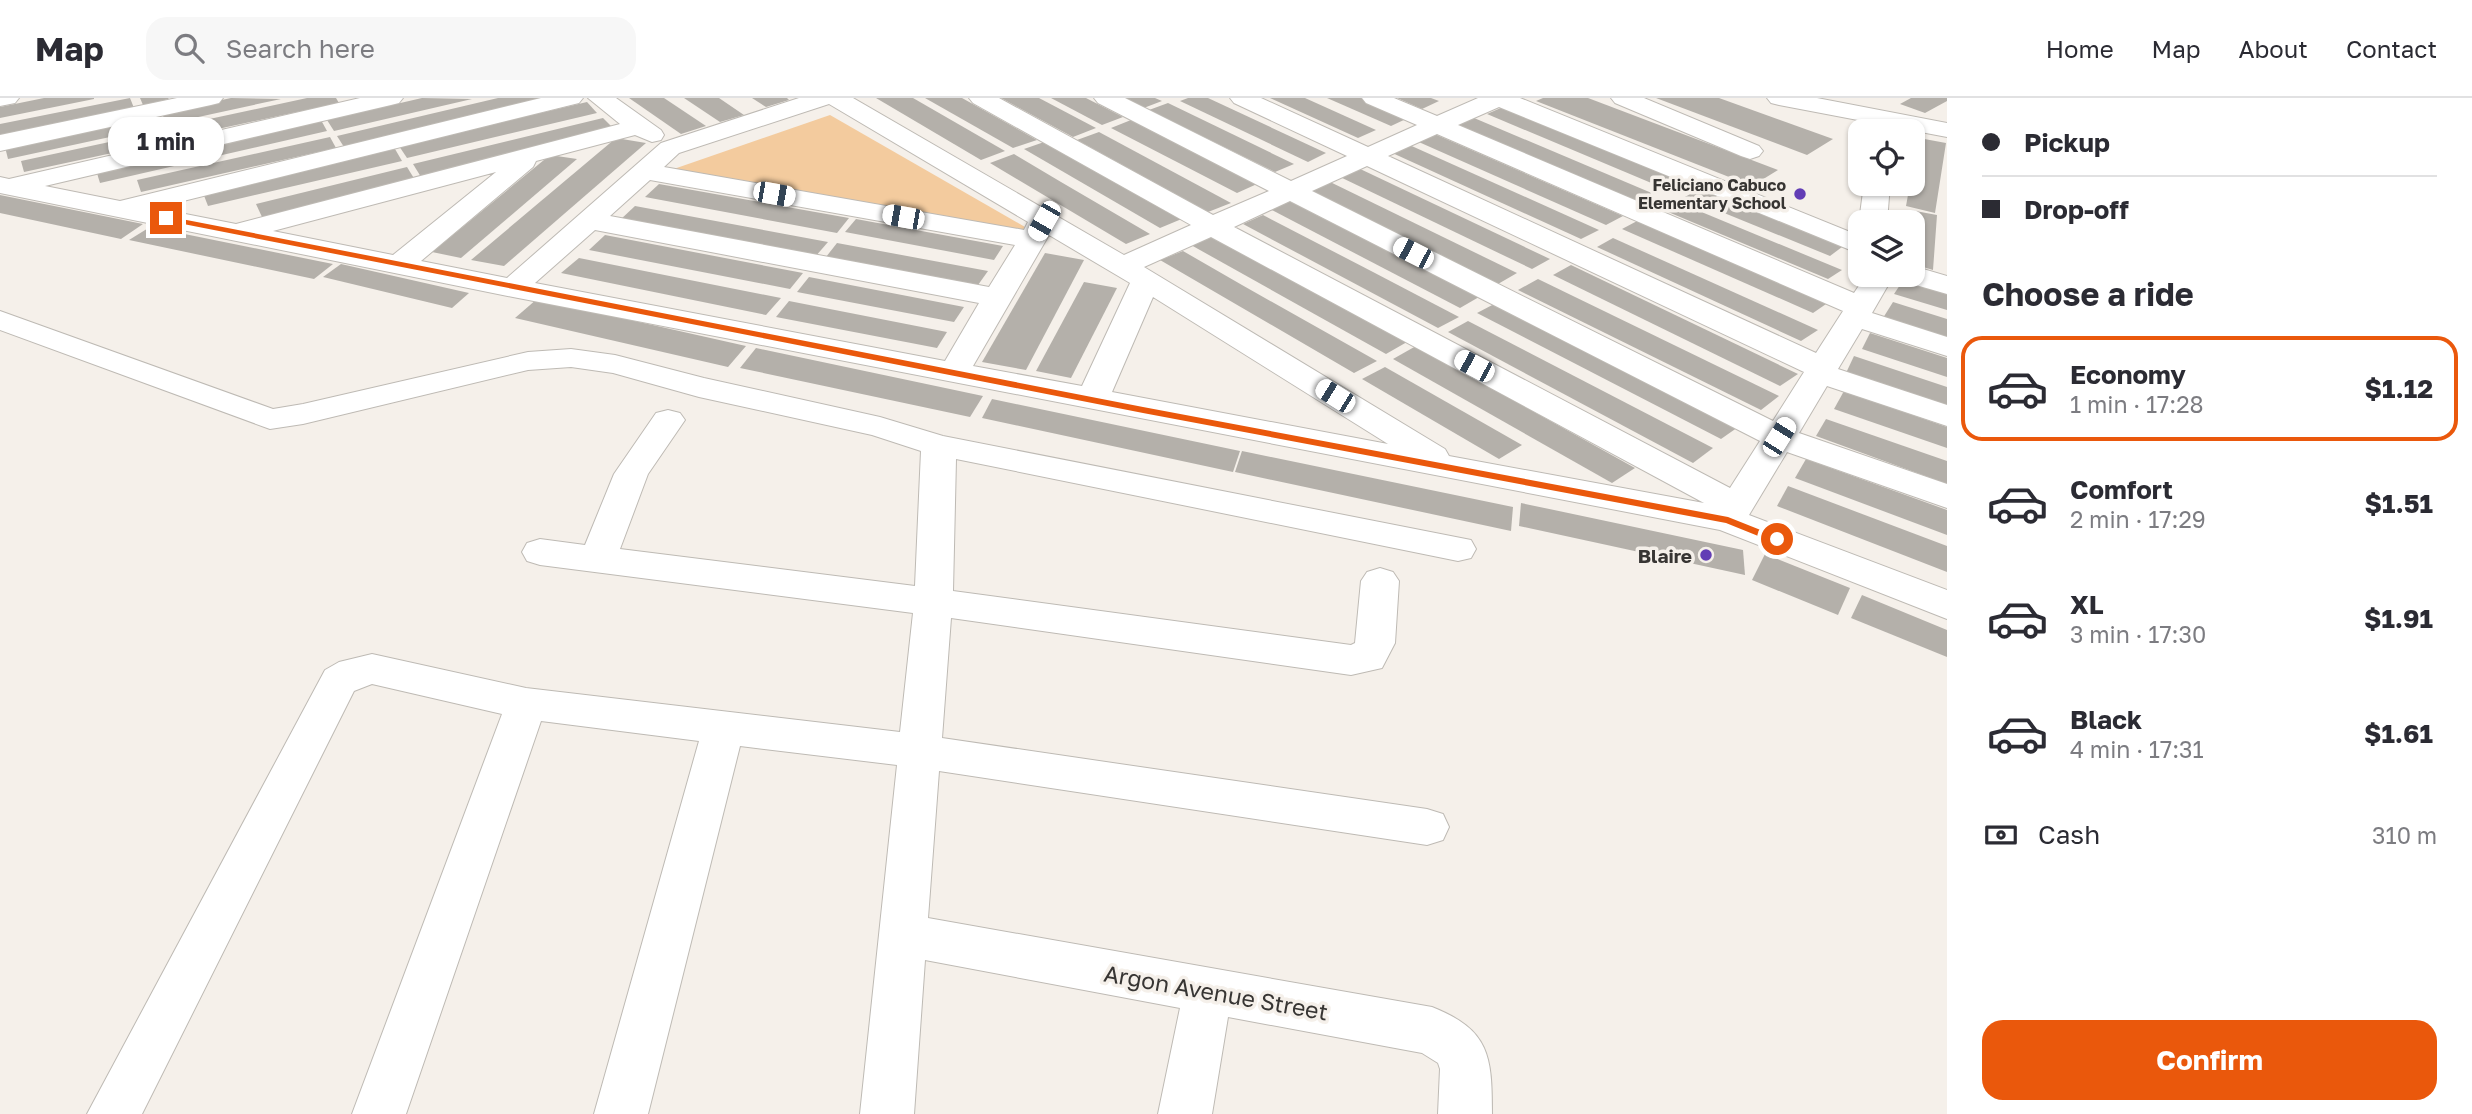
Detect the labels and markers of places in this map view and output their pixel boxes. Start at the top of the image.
place label: Feliciano Cabuco Elementary School [1638,175,1787,213]
marker: Feliciano Cabuco Elementary School [1792,186,1808,202]
place label: Blaire [1638,544,1692,567]
marker: Blaire [1698,547,1714,563]

